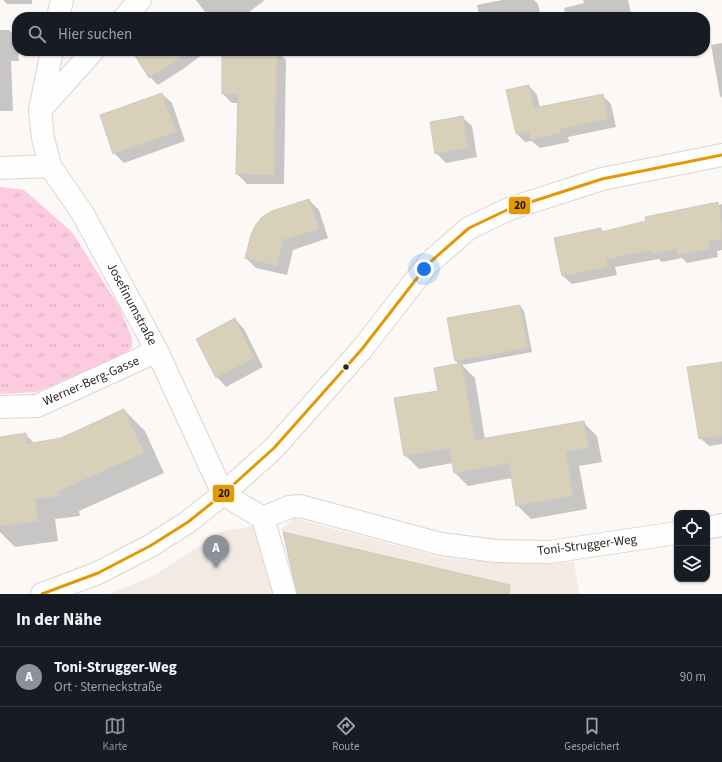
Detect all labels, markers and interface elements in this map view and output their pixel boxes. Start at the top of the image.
search box [12,12,710,56]
icon: search [26,23,48,45]
text: Hier suchen [58,24,132,45]
line badge: 20 [508,196,531,215]
text: 20 [514,198,526,213]
street label: Josefinumstraße [103,259,161,349]
your location [414,259,434,279]
street label: Werner-Berg-Gasse [40,352,142,410]
unlabelled marker [341,362,351,372]
line badge: 20 [212,484,235,503]
text: 20 [218,486,230,501]
map controls [674,510,710,582]
button: locate [674,510,710,546]
street label: Toni-Strugger-Weg [536,530,638,560]
pin: A [203,535,229,568]
button: layers [674,546,710,582]
text: In der Nähe [16,608,102,632]
text: Toni-Strugger-Weg [54,657,177,678]
text: A [25,668,33,686]
text: 90 m [680,668,706,686]
text: Ort · Sterneckstraße [54,678,162,696]
tab: Karte [102,715,127,754]
tab: Route [332,715,359,754]
tab: Gespeichert [564,715,619,754]

